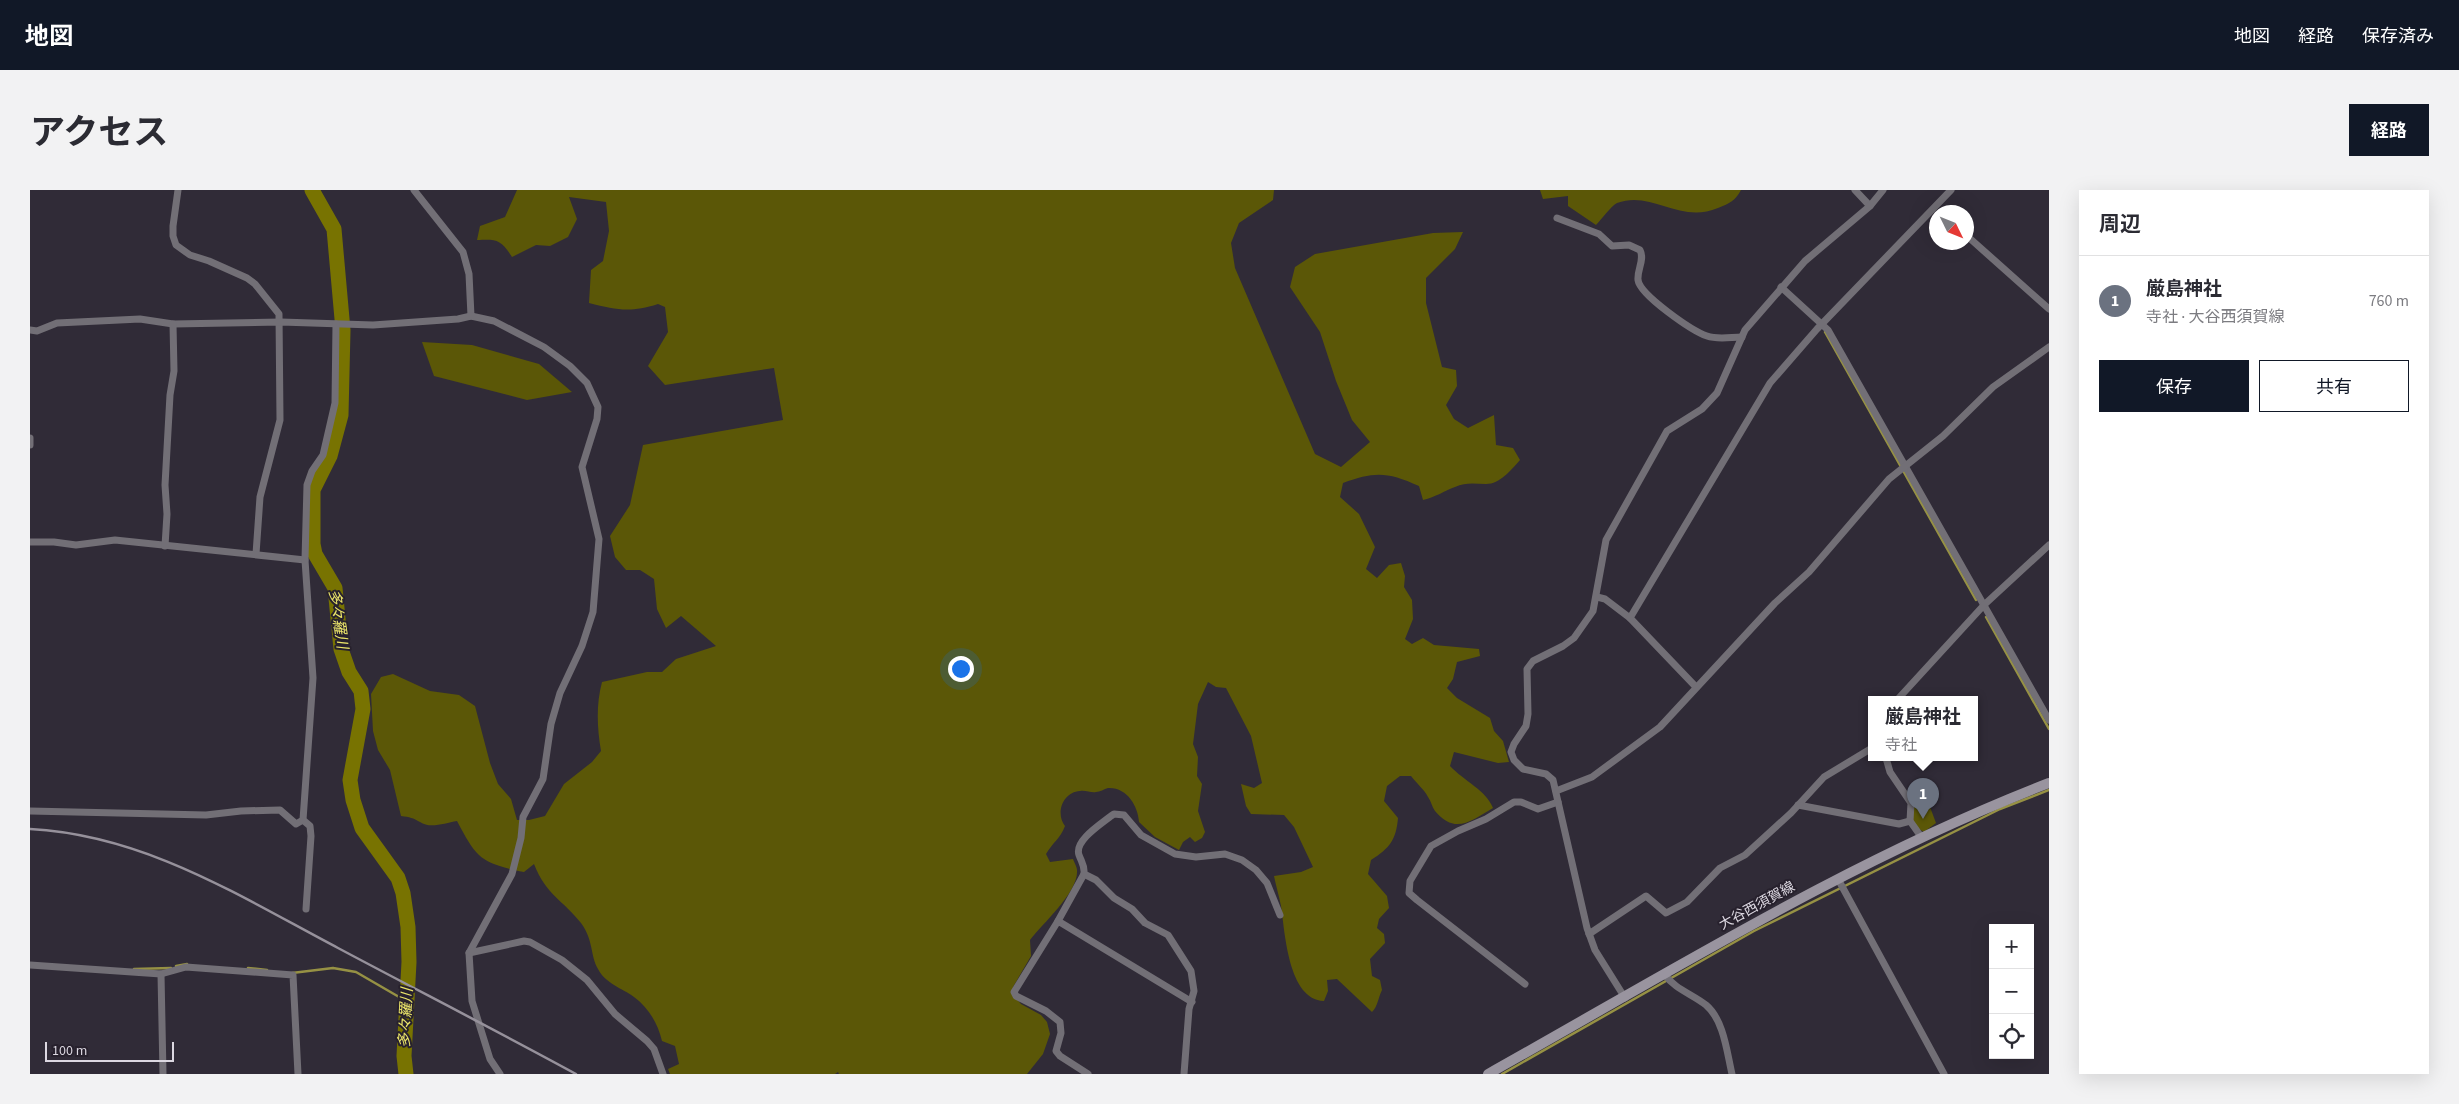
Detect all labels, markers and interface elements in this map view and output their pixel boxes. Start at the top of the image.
text: 地図 [25,19,73,54]
text: 地図 [2234,24,2270,49]
text: 経路 [2298,24,2334,49]
text: 保存済み [2362,24,2434,49]
button: 経路 [2349,104,2429,156]
text: アクセス [30,108,168,158]
north arrow [1929,205,1974,250]
text: 周辺 [2099,209,2141,239]
text: 厳島神社 [2146,276,2222,303]
text: 1 [2111,290,2119,312]
text: 760 m [2369,290,2409,312]
text: 寺社 · 大谷西須賀線 [2146,306,2284,328]
button: 保存 [2099,360,2249,412]
button: 共有 [2259,360,2409,412]
water label: 多々羅川 [323,588,353,652]
your location [948,656,974,682]
popup [1868,696,1978,761]
text: 厳島神社 [1885,704,1961,731]
text: 寺社 [1885,734,1917,756]
pin: 1 [1907,778,1939,819]
street label: 大谷西須賀線 [1715,877,1799,935]
map controls [1989,924,2034,1059]
button: + [1989,924,2034,969]
button: − [1989,969,2034,1014]
water label: 多々羅川 [394,986,418,1049]
button: locate [1989,1014,2034,1059]
scale bar [45,1039,174,1062]
text: 100 m [52,1041,87,1061]

